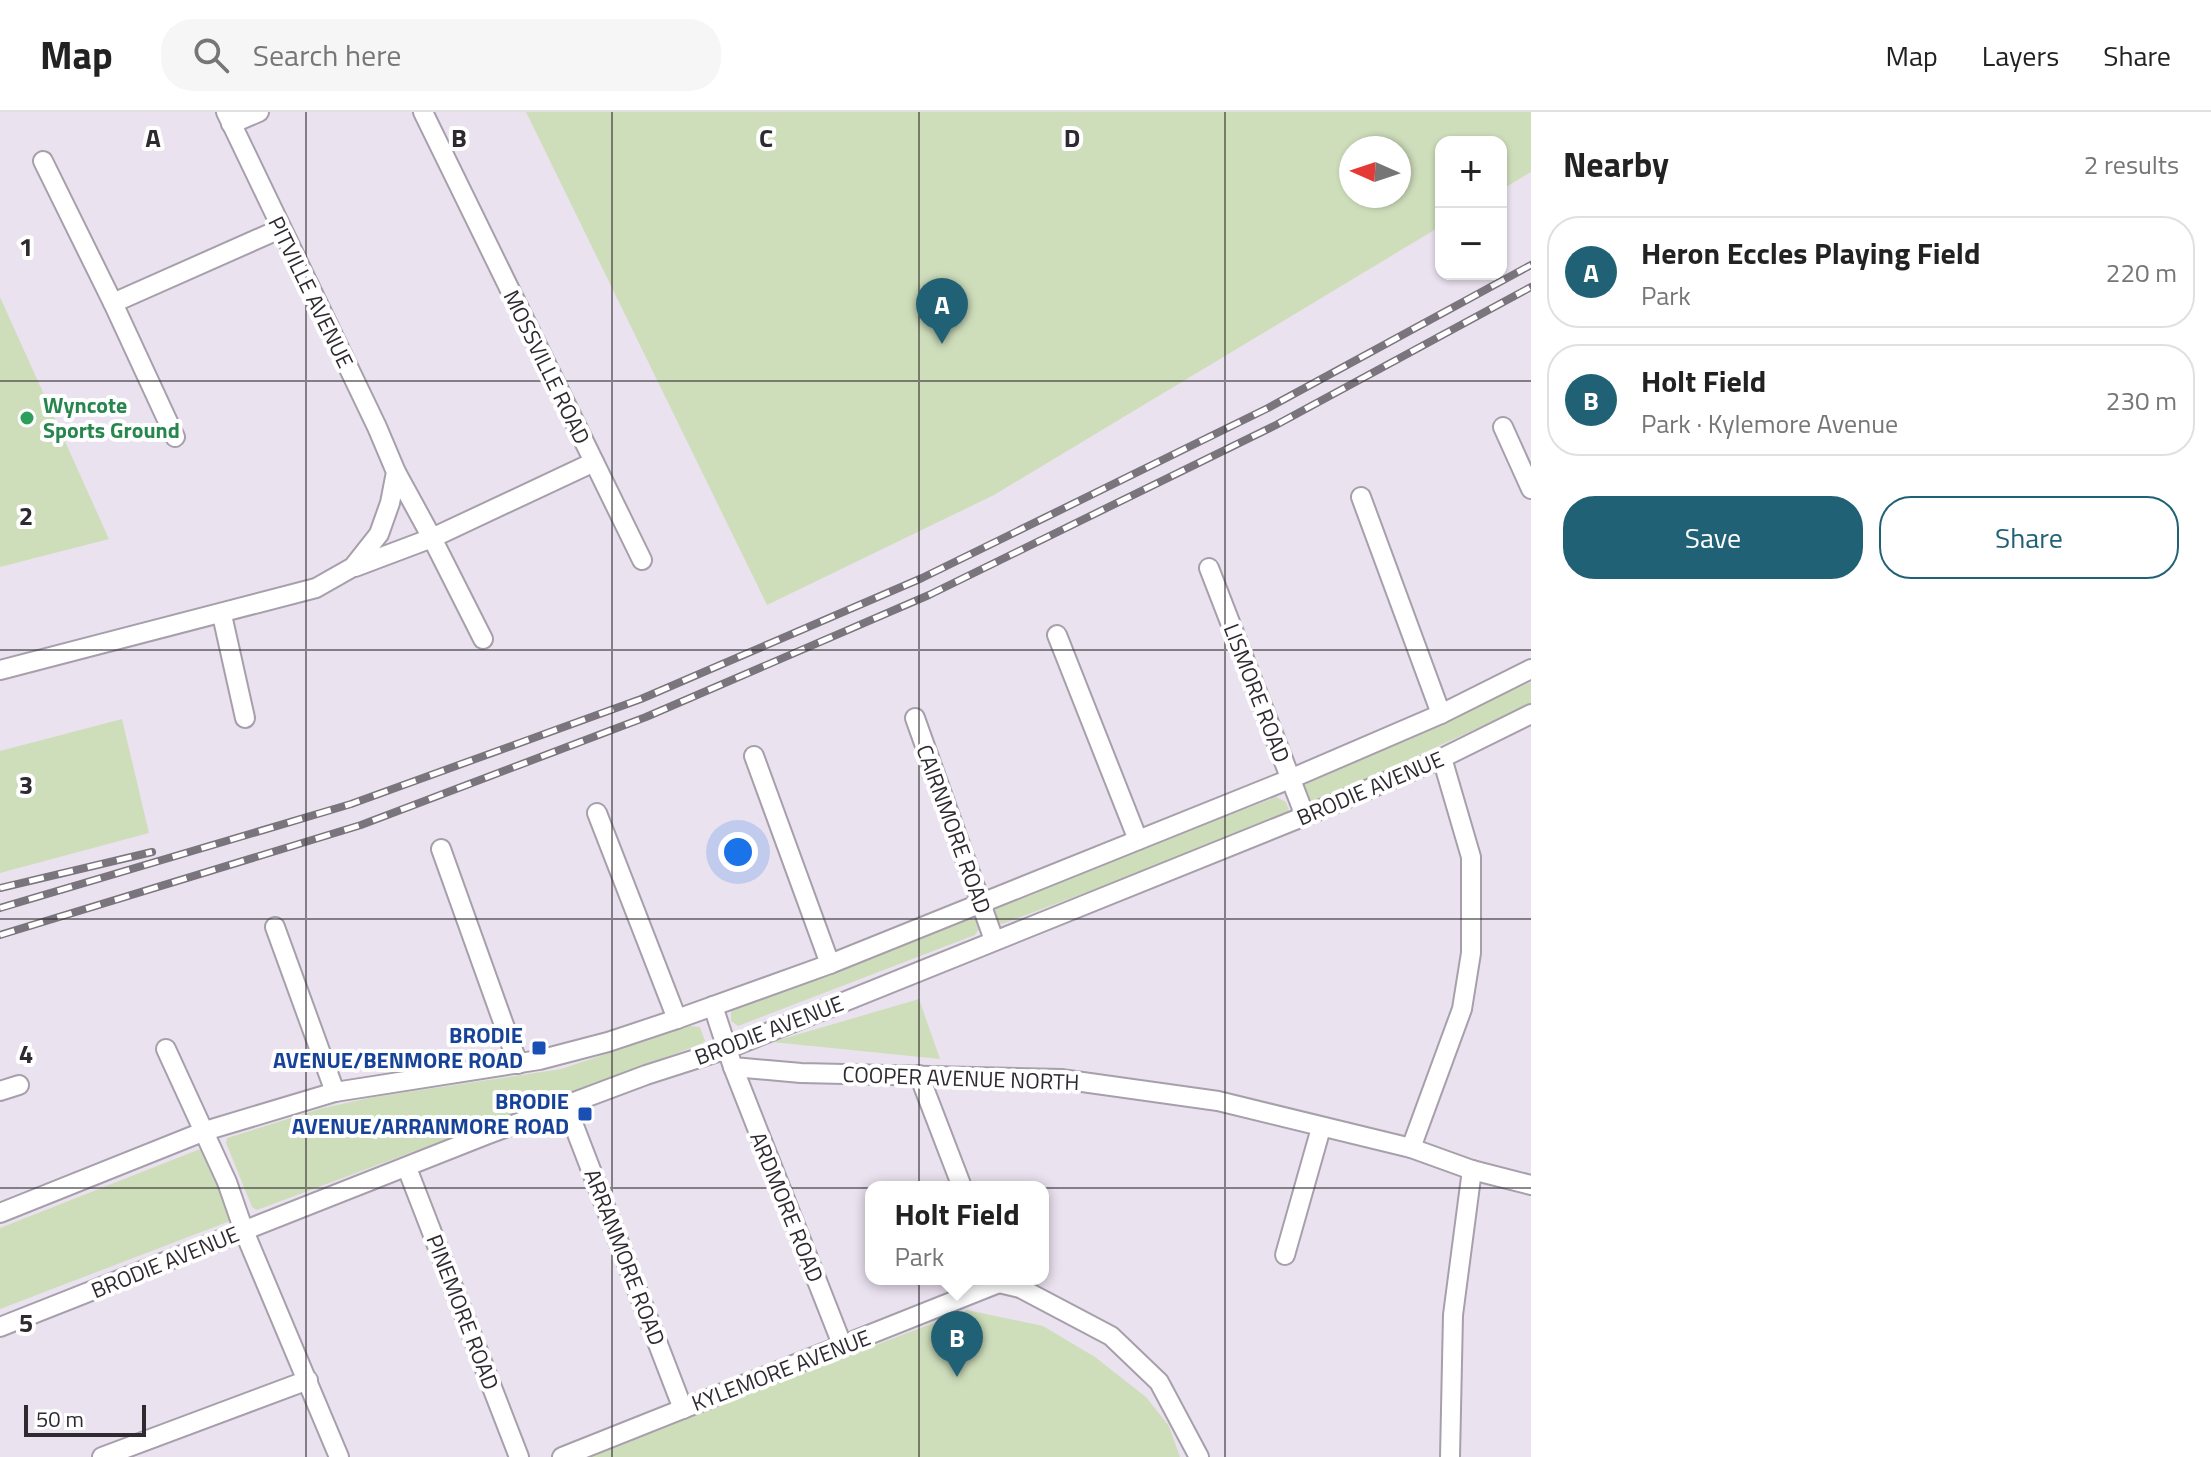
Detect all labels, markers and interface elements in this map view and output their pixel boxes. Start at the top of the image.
search box [161,19,721,91]
text: Map [40,26,113,84]
text: Search here [253,32,402,78]
icon: search [189,33,233,77]
text: Map [1885,34,1938,77]
text: Layers [1982,34,2059,77]
text: Share [2103,34,2171,77]
text: A [145,118,161,157]
text: B [451,118,467,157]
text: C [759,118,773,157]
text: D [1064,118,1080,157]
north arrow [1339,136,1411,208]
map controls [1435,136,1507,280]
button: + [1435,136,1507,208]
text: Nearby [1563,138,1669,190]
text: 2 results [2084,145,2179,184]
button: − [1435,208,1507,280]
street label: PITVILLE AVENUE [260,210,362,374]
text: 1 [19,227,33,266]
text: Heron Eccles Playing Field [1641,230,1980,276]
text: A [1583,253,1599,292]
text: 220 m [2106,253,2177,292]
text: Park [1641,276,1691,315]
pin: A [916,278,968,344]
street label: MOSSVILLE ROAD [495,284,599,450]
text: Holt Field [1641,358,1766,404]
text: B [1583,381,1599,420]
text: 230 m [2106,381,2177,420]
place label: Wyncote Sports Ground [43,388,180,447]
text: Park · Kylemore Avenue [1641,404,1898,443]
marker: Wyncote Sports Ground [18,409,36,427]
text: 2 [19,496,33,535]
button: Save [1563,496,1863,579]
button: Share [1879,496,2179,579]
street label: LISMORE ROAD [1215,619,1299,767]
street label: CAIRNMORE ROAD [908,740,1000,918]
street label: BRODIE AVENUE [1291,742,1449,834]
text: 3 [19,765,33,804]
your location [718,832,758,872]
street label: BRODIE AVENUE [690,986,848,1074]
place label: BRODIE AVENUE/BENMORE ROAD [273,1018,523,1077]
text: 4 [19,1034,33,1073]
marker: BRODIE AVENUE/BENMORE ROAD [530,1039,548,1057]
street label: COOPER AVENUE NORTH [842,1057,1080,1099]
place label: BRODIE AVENUE/ARRANMORE ROAD [292,1084,569,1143]
marker: BRODIE AVENUE/ARRANMORE ROAD [576,1105,594,1123]
street label: ARDMORE ROAD [741,1127,833,1287]
street label: ARRANMORE ROAD [576,1164,674,1350]
popup [865,1181,1049,1285]
text: Holt Field [894,1191,1020,1237]
street label: BRODIE AVENUE [86,1217,244,1307]
street label: PINEMORE ROAD [418,1229,508,1395]
text: Park [894,1237,944,1276]
text: 5 [19,1303,33,1342]
pin: B [931,1311,983,1377]
street label: KYLEMORE AVENUE [687,1320,875,1420]
scale bar [24,1401,146,1437]
text: 50 m [36,1402,84,1436]

